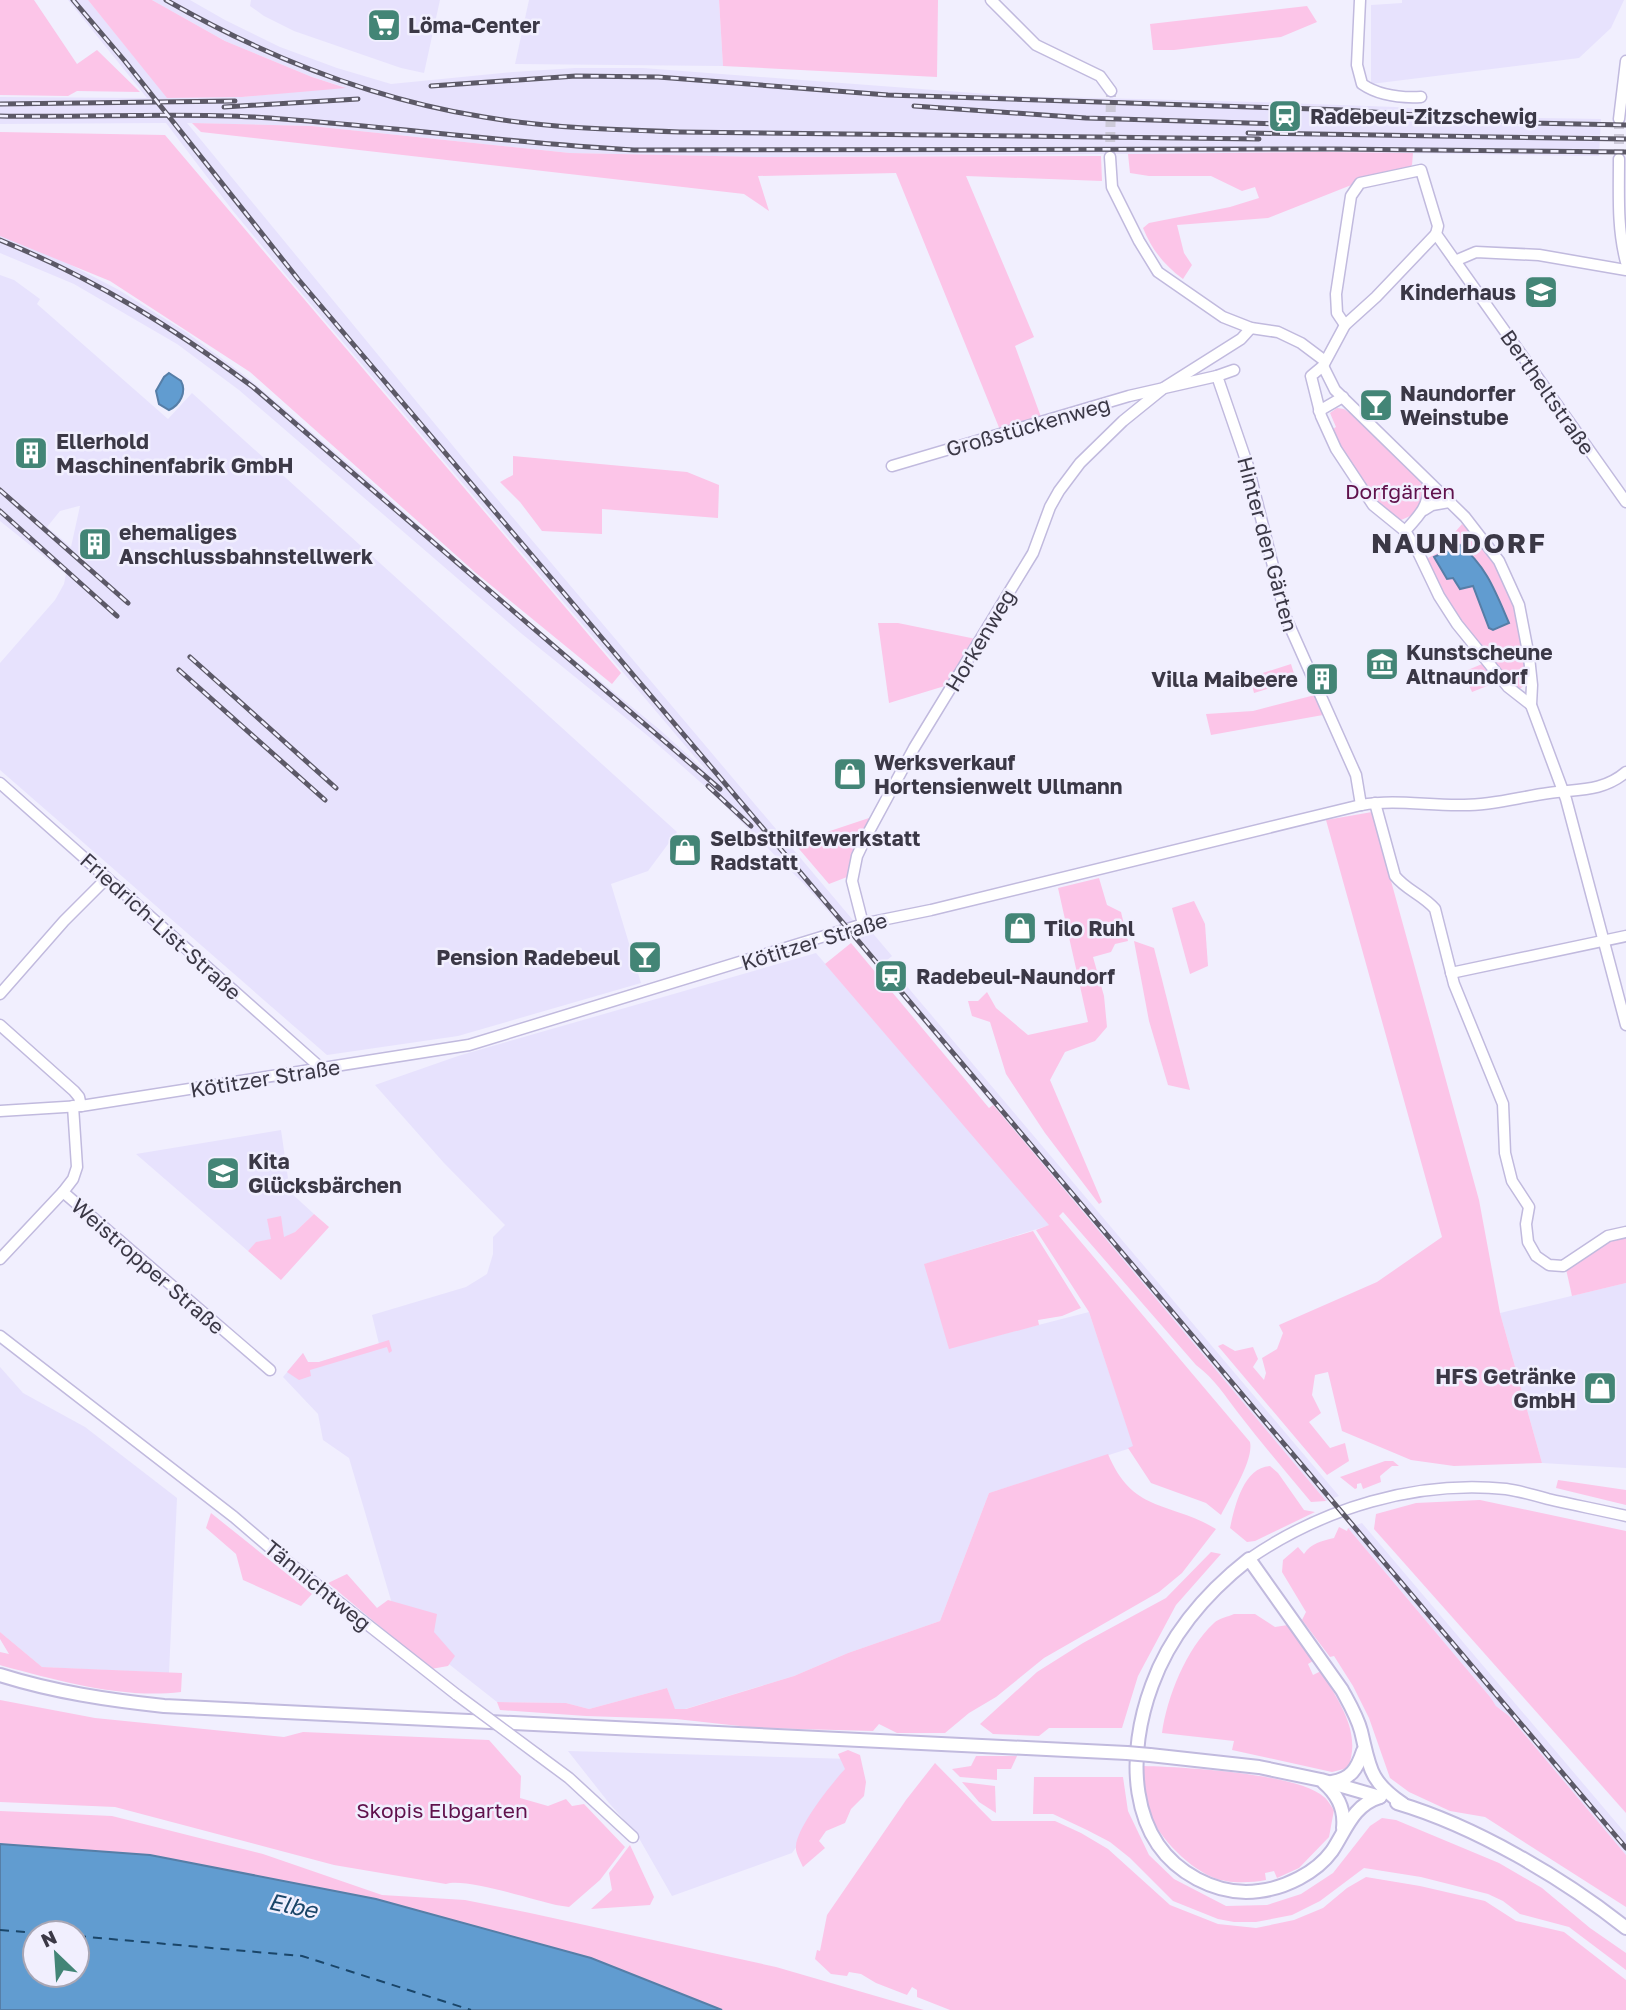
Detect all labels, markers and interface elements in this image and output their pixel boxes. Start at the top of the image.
supermarket icon: Löma-Center [365,6,403,44]
place label: Löma-Center [408,12,540,38]
station icon: Radebeul-Zitzschewig [1266,97,1304,135]
place label: Radebeul-Zitzschewig [1310,103,1537,129]
school or university icon: Kinderhaus [1522,273,1560,311]
place label: Kinderhaus [1400,279,1516,305]
street label: Bertheltstraße [1495,324,1601,460]
place label: Naundorfer Weinstube [1400,380,1516,430]
bar icon: Naundorfer Weinstube [1357,386,1395,424]
street label: Großstückenweg [943,390,1113,462]
place label: Ellerhold Maschinenfabrik GmbH [56,428,293,478]
building icon: Ellerhold Maschinenfabrik GmbH [12,434,50,472]
street label: Hinter den Gärten [1232,454,1304,634]
park label: Dorfgärten [1345,478,1455,504]
place label: ehemaliges Anschlussbahnstellwerk [119,519,373,569]
building icon: ehemaliges Anschlussbahnstellwerk [76,525,114,563]
district label: NAUNDORF [1371,526,1547,559]
street label: Horkenweg [939,584,1021,696]
place label: Kunstscheune Altnaundorf [1406,639,1553,689]
museum icon: Kunstscheune Altnaundorf [1363,645,1401,683]
building icon: Villa Maibeere [1303,660,1341,698]
place label: Villa Maibeere [1151,666,1298,692]
place label: Werksverkauf Hortensienwelt Ullmann [874,749,1122,799]
shop icon: Werksverkauf Hortensienwelt Ullmann [831,755,869,793]
place label: Selbsthilfewerkstatt Radstatt [710,825,920,875]
shop icon: Selbsthilfewerkstatt Radstatt [666,831,704,869]
street label: Friedrich-List-Straße [75,847,247,1005]
street label: Kötitzer Straße [738,906,890,976]
shop icon: Tilo Ruhl [1001,909,1039,947]
place label: Tilo Ruhl [1044,915,1135,941]
bar icon: Pension Radebeul [626,938,664,976]
place label: Pension Radebeul [436,944,620,970]
station icon: Radebeul-Naundorf [872,957,910,995]
place label: Radebeul-Naundorf [916,963,1115,989]
street label: Kötitzer Straße [188,1053,342,1103]
place label: Kita Glücksbärchen [248,1148,402,1198]
school or university icon: Kita Glücksbärchen [204,1154,242,1192]
street label: Weistropper Straße [66,1192,230,1340]
place label: HFS Getränke GmbH [1435,1363,1576,1413]
shop icon: HFS Getränke GmbH [1581,1369,1619,1407]
street label: Tännichtweg [259,1534,377,1636]
park label: Skopis Elbgarten [356,1797,528,1823]
water label: Elbe [266,1886,321,1924]
north arrow [21,1919,91,1989]
text: N [37,1925,60,1952]

